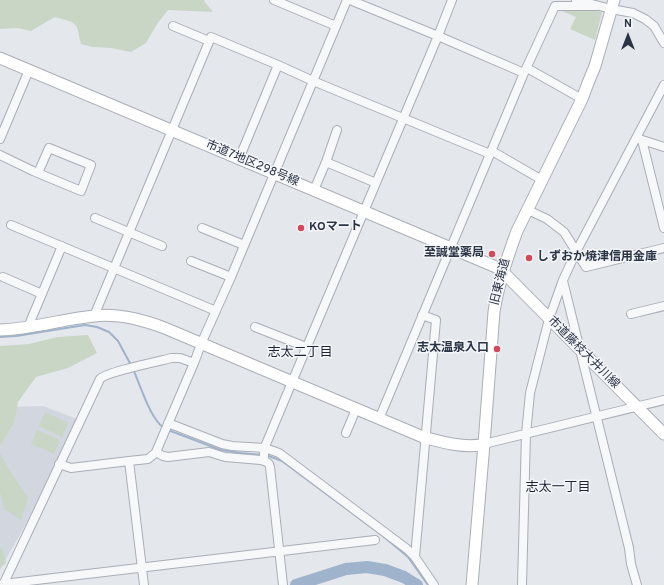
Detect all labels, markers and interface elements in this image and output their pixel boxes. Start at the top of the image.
north arrow [608,16,648,56]
text: N [624,17,632,31]
street label: 市道7地区298号線 [203,138,301,190]
place label: KOマート [309,221,362,235]
marker: KOマート [296,223,306,233]
place label: 至誠堂薬局 [424,247,484,261]
marker: 至誠堂薬局 [487,249,497,259]
place label: しずおか焼津信用金庫 [537,251,657,265]
marker: しずおか焼津信用金庫 [524,253,534,263]
street label: 旧東海道 [488,257,514,307]
street label: 市道藤枝大井川線 [544,314,622,392]
place label: 志太温泉入口 [417,342,489,356]
marker: 志太温泉入口 [492,344,502,354]
district label: 志太二丁目 [268,345,332,361]
district label: 志太一丁目 [526,480,590,496]

